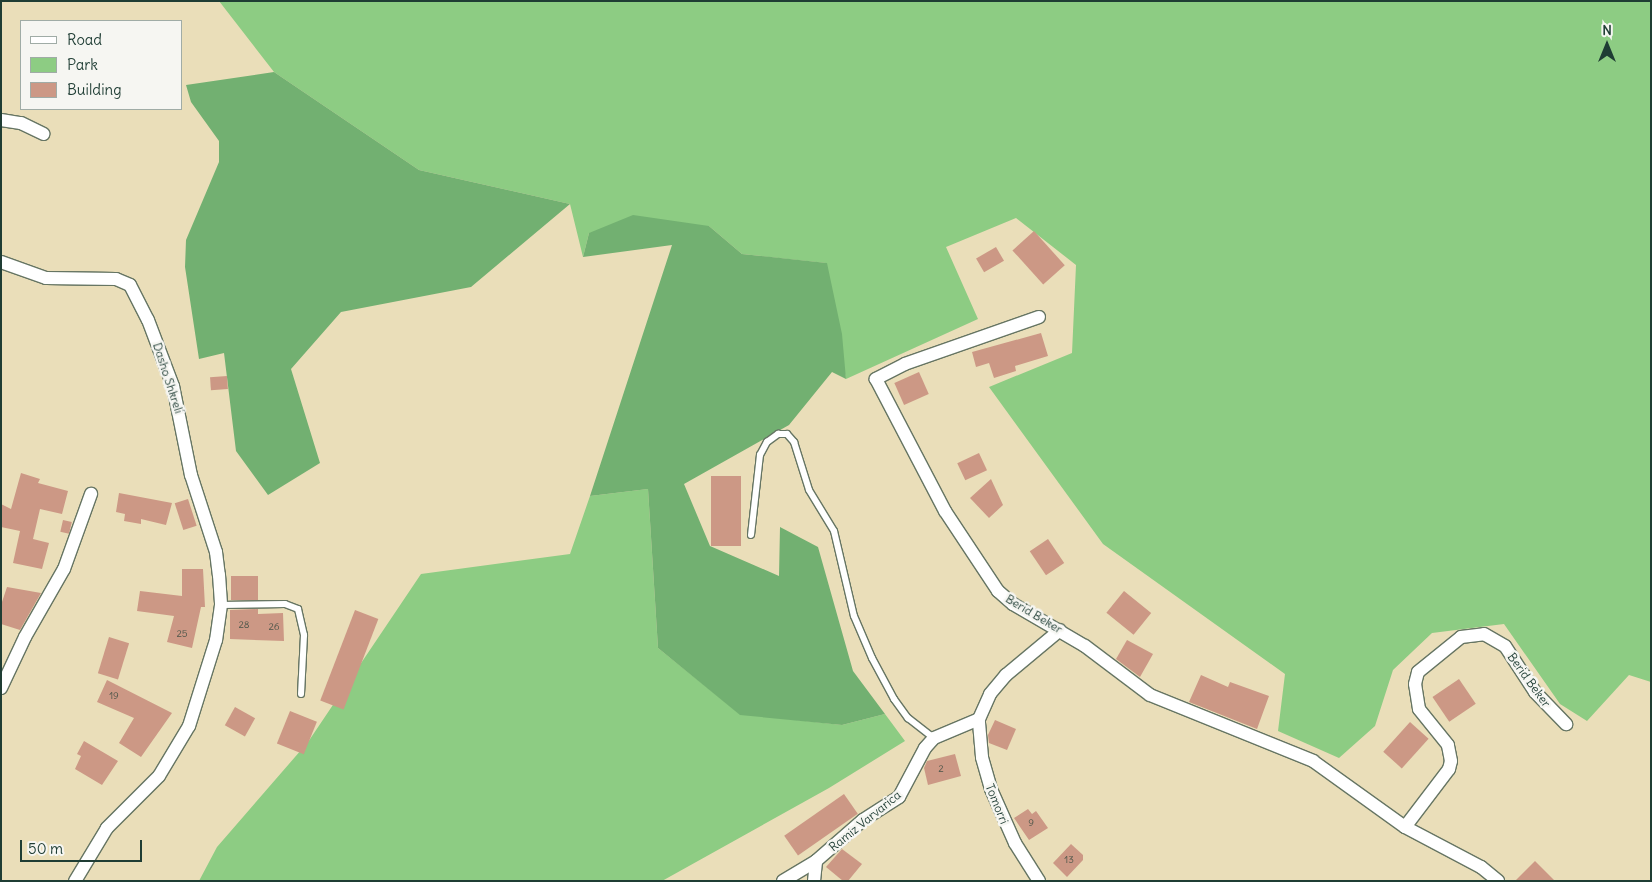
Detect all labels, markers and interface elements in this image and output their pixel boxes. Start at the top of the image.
legend [20,20,182,110]
north arrow [1582,20,1632,70]
text: N [1602,21,1612,39]
text: Road [67,30,102,49]
text: Park [67,55,98,74]
text: Building [67,80,122,99]
street label: Dasho Shkreli [150,341,186,415]
street label: Berid Beker [1003,591,1065,637]
house number: 28 [238,619,250,631]
house number: 26 [268,621,280,633]
house number: 25 [176,628,188,640]
street label: Berid Beker [1505,650,1553,710]
house number: 19 [109,690,119,702]
house number: 2 [938,763,944,775]
street label: Tomorri [982,782,1012,826]
street label: Ramiz Varvarica [826,788,904,854]
house number: 9 [1028,817,1034,829]
scale bar [22,830,145,862]
text: 50 m [28,839,63,858]
house number: 13 [1064,854,1074,866]

